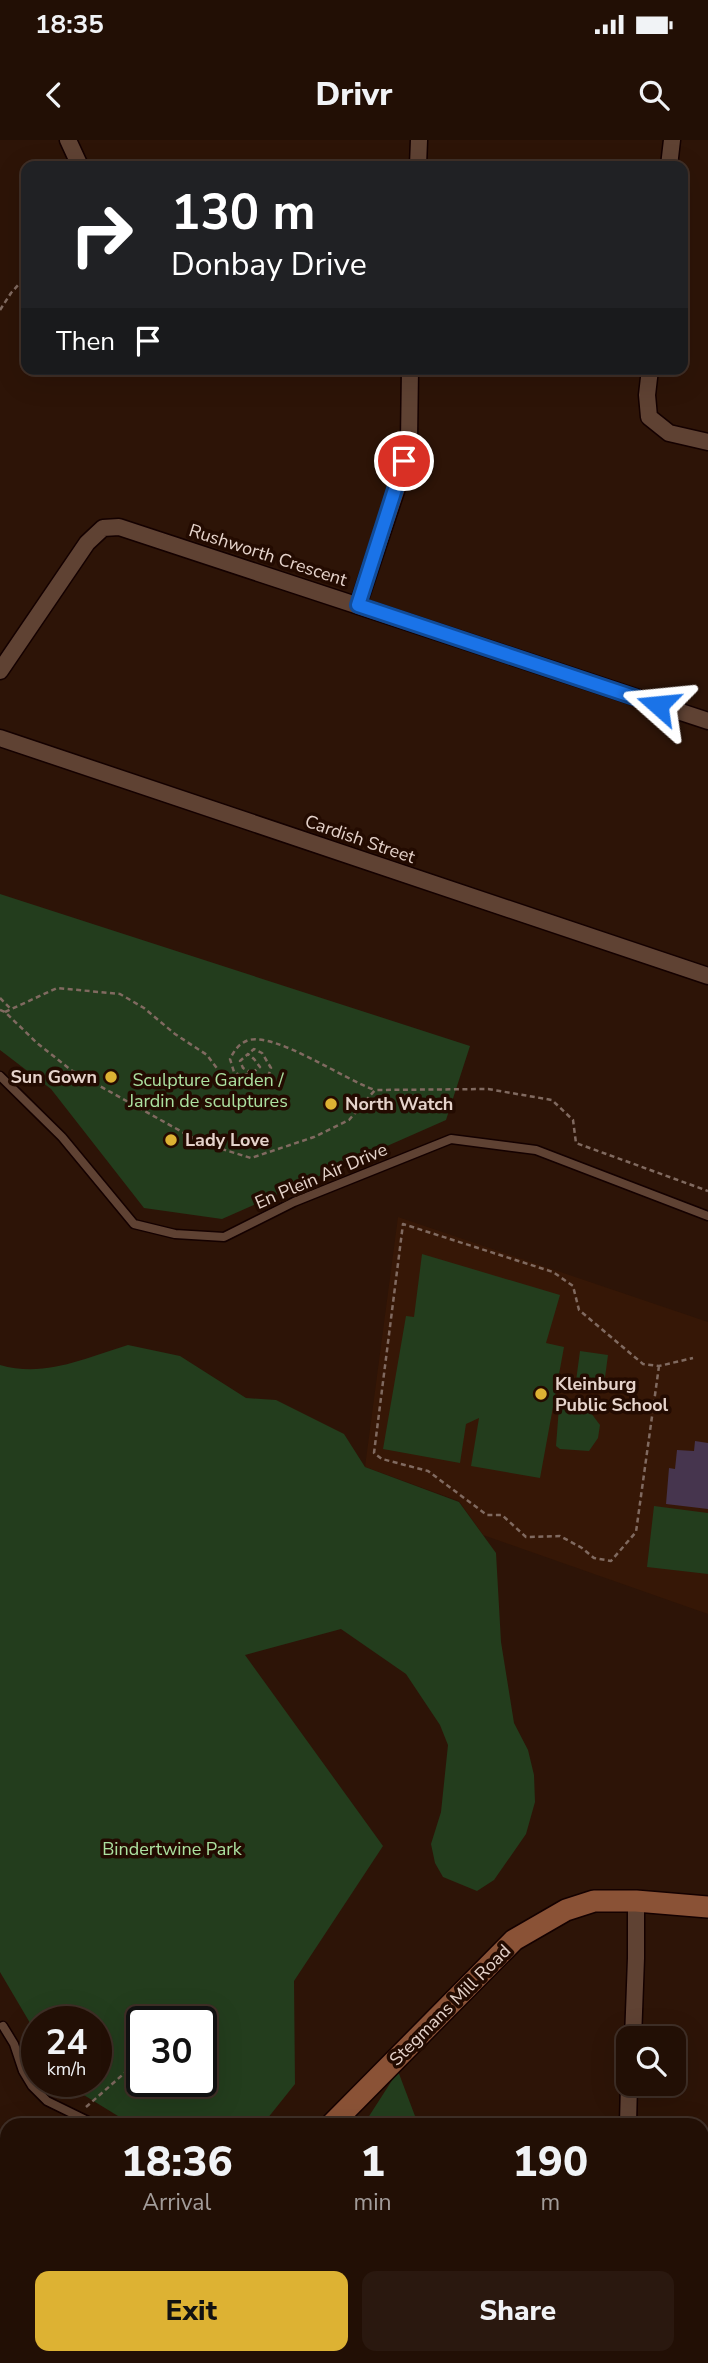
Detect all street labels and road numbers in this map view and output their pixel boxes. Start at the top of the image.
street label: Rushworth Crescent [186,518,351,592]
street label: Cardish Street [302,809,419,869]
street label: En Plein Air Drive [251,1137,391,1215]
street label: Stegmans Mill Road [384,1939,516,2071]

